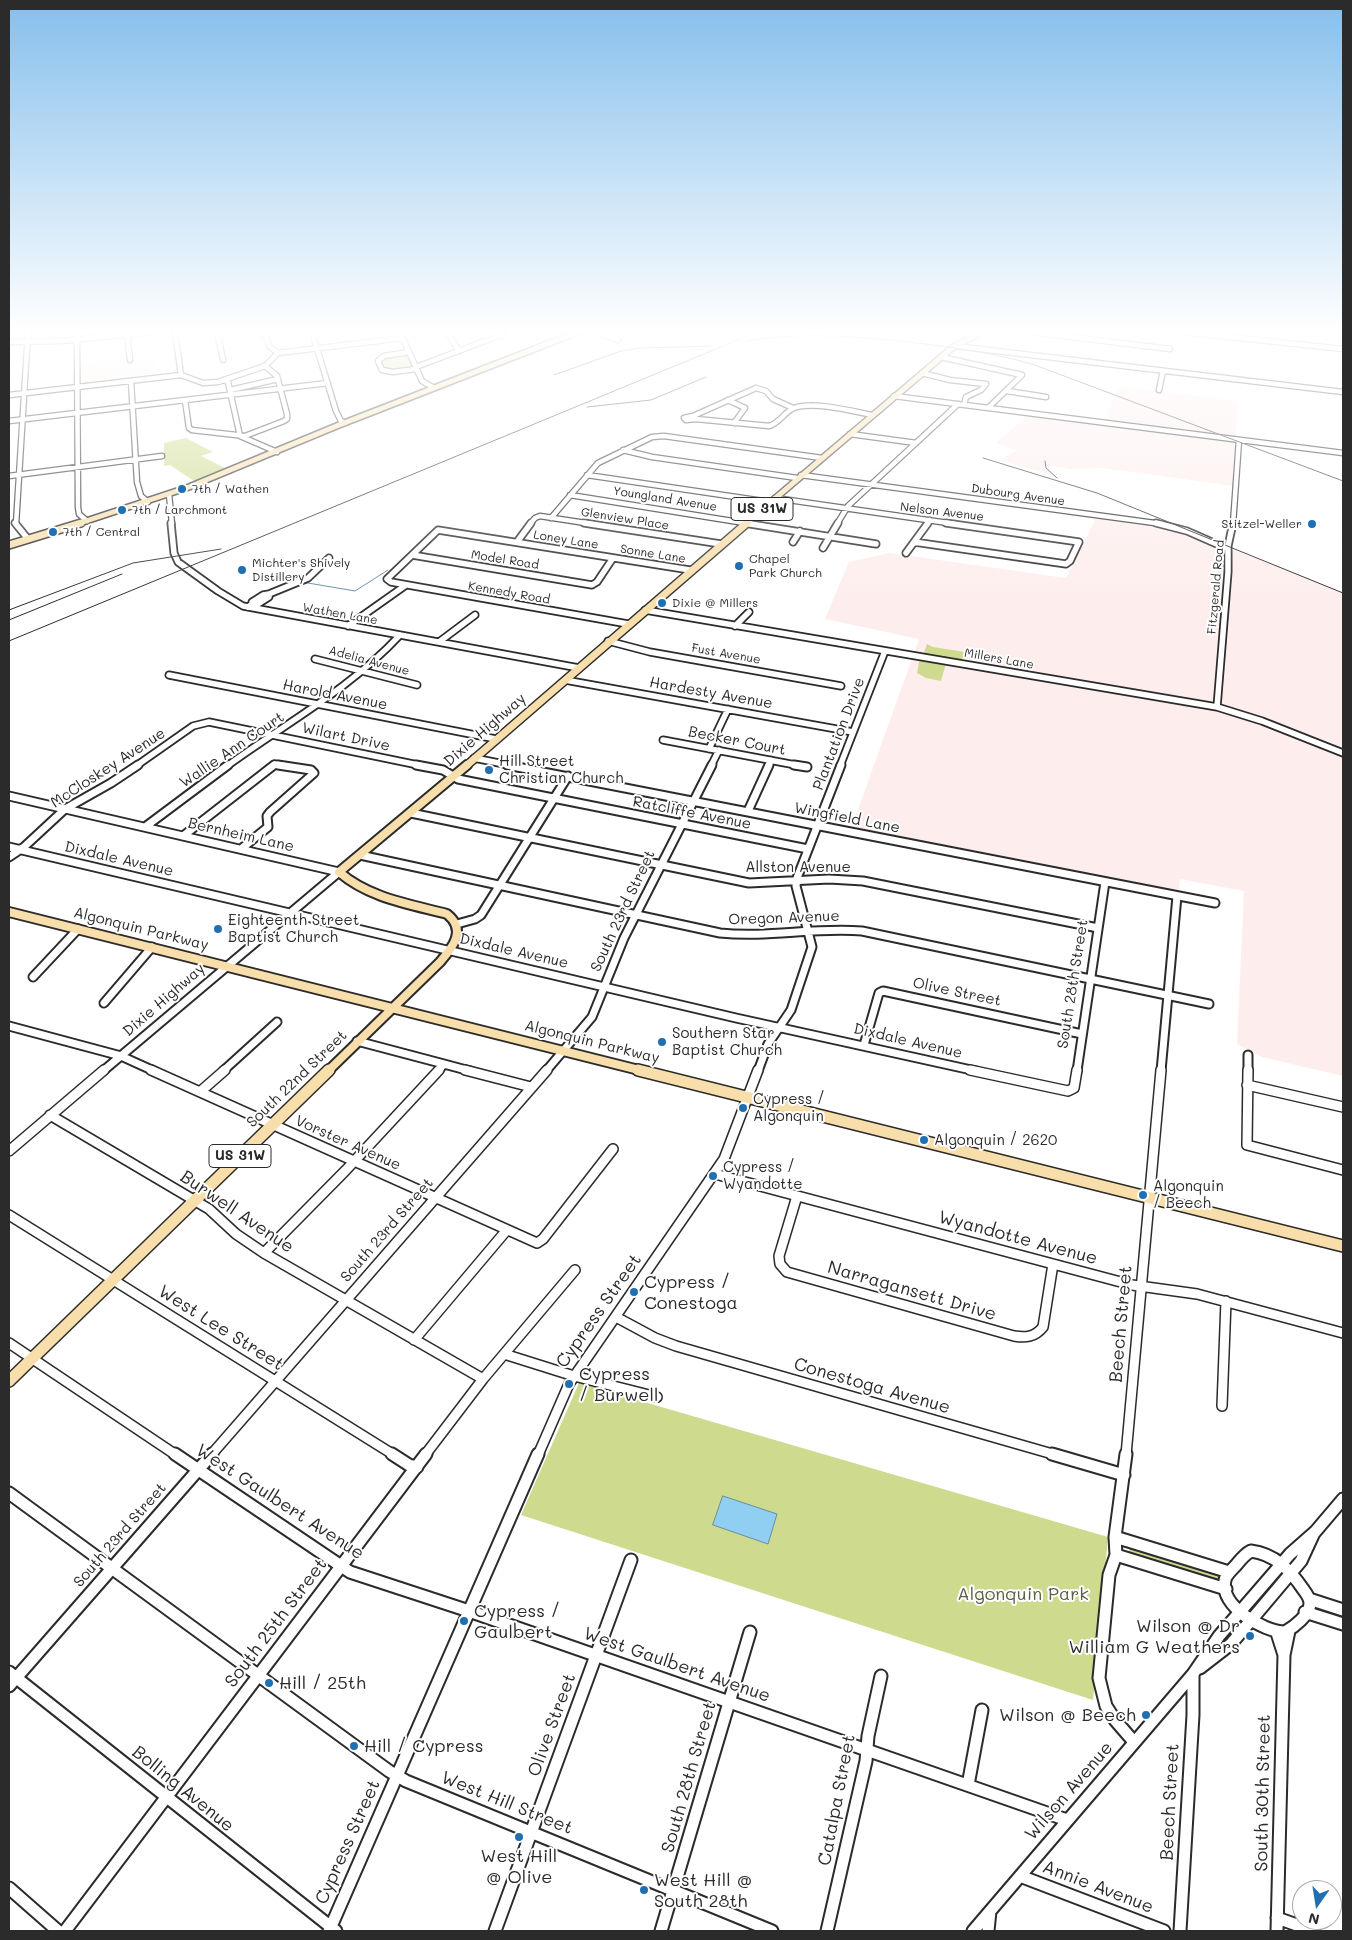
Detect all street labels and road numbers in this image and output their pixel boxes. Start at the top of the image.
street label: Dubourg Avenue [970,481,1066,509]
street label: Youngland Avenue [612,484,718,514]
road number: US 31W [731,498,793,520]
street label: Nelson Avenue [899,500,985,524]
street label: Glenview Place [580,505,670,533]
street label: Loney Lane [533,528,599,552]
street label: Fitzgerald Road [1205,539,1227,635]
street label: Sonne Lane [619,542,687,566]
street label: Model Road [470,548,540,572]
street label: Kennedy Road [467,579,551,607]
street label: Wathen Lane [301,600,379,628]
street label: Fust Avenue [690,641,762,667]
street label: Adelia Avenue [327,643,411,679]
street label: Millers Lane [963,646,1035,672]
street label: Hardesty Avenue [648,673,774,713]
street label: Plantation Drive [809,675,869,793]
street label: Harold Avenue [281,676,389,714]
street label: Dixie Highway [440,690,530,770]
street label: Wallie Ann Court [176,708,288,792]
street label: Wilart Drive [300,719,392,755]
street label: Becker Court [687,723,787,759]
street label: McCloskey Avenue [47,724,169,812]
street label: Ratcliffe Avenue [631,793,753,833]
street label: Wingfield Lane [793,799,901,837]
street label: Bernheim Lane [186,814,296,856]
street label: Dixdale Avenue [63,838,175,880]
street label: South 23rd Street [587,847,659,975]
street label: Allston Avenue [745,858,851,876]
street label: Algonquin Parkway [72,904,210,954]
street label: Oregon Avenue [728,907,840,929]
street label: South 28th Street [1054,918,1092,1050]
street label: Dixdale Avenue [458,930,570,972]
street label: Dixie Highway [119,960,209,1040]
street label: Olive Street [911,974,1003,1010]
street label: Algonquin Parkway [523,1017,661,1067]
street label: Dixdale Avenue [852,1020,964,1062]
street label: South 22nd Street [243,1027,351,1131]
street label: Vorster Avenue [293,1112,403,1174]
road number: US 31W [209,1144,271,1168]
street label: Burwell Avenue [176,1166,298,1258]
street label: South 23rd Street [337,1174,437,1286]
street label: Wyandotte Avenue [936,1206,1100,1270]
street label: Cypress Street [552,1250,646,1372]
street label: Narragansett Drive [825,1257,999,1325]
street label: Beech Street [1105,1265,1137,1383]
street label: West Lee Street [154,1281,288,1375]
street label: Conestoga Avenue [791,1353,953,1419]
street label: West Gaulbert Avenue [192,1440,368,1564]
street label: South 23rd Street [70,1479,170,1591]
street label: South 25th Street [220,1554,332,1692]
street label: West Gaulbert Avenue [581,1623,773,1707]
street label: Olive Street [523,1671,581,1779]
street label: South 28th Street [657,1699,721,1855]
street label: South 30th Street [1251,1714,1275,1872]
street label: Catalpa Street [814,1733,860,1867]
street label: Wilson Avenue [1020,1737,1118,1845]
street label: Bolling Avenue [128,1741,238,1837]
street label: Beech Street [1156,1743,1184,1861]
street label: West Hill Street [438,1767,576,1839]
street label: Cypress Street [311,1776,385,1908]
street label: Annie Avenue [1039,1856,1157,1918]

